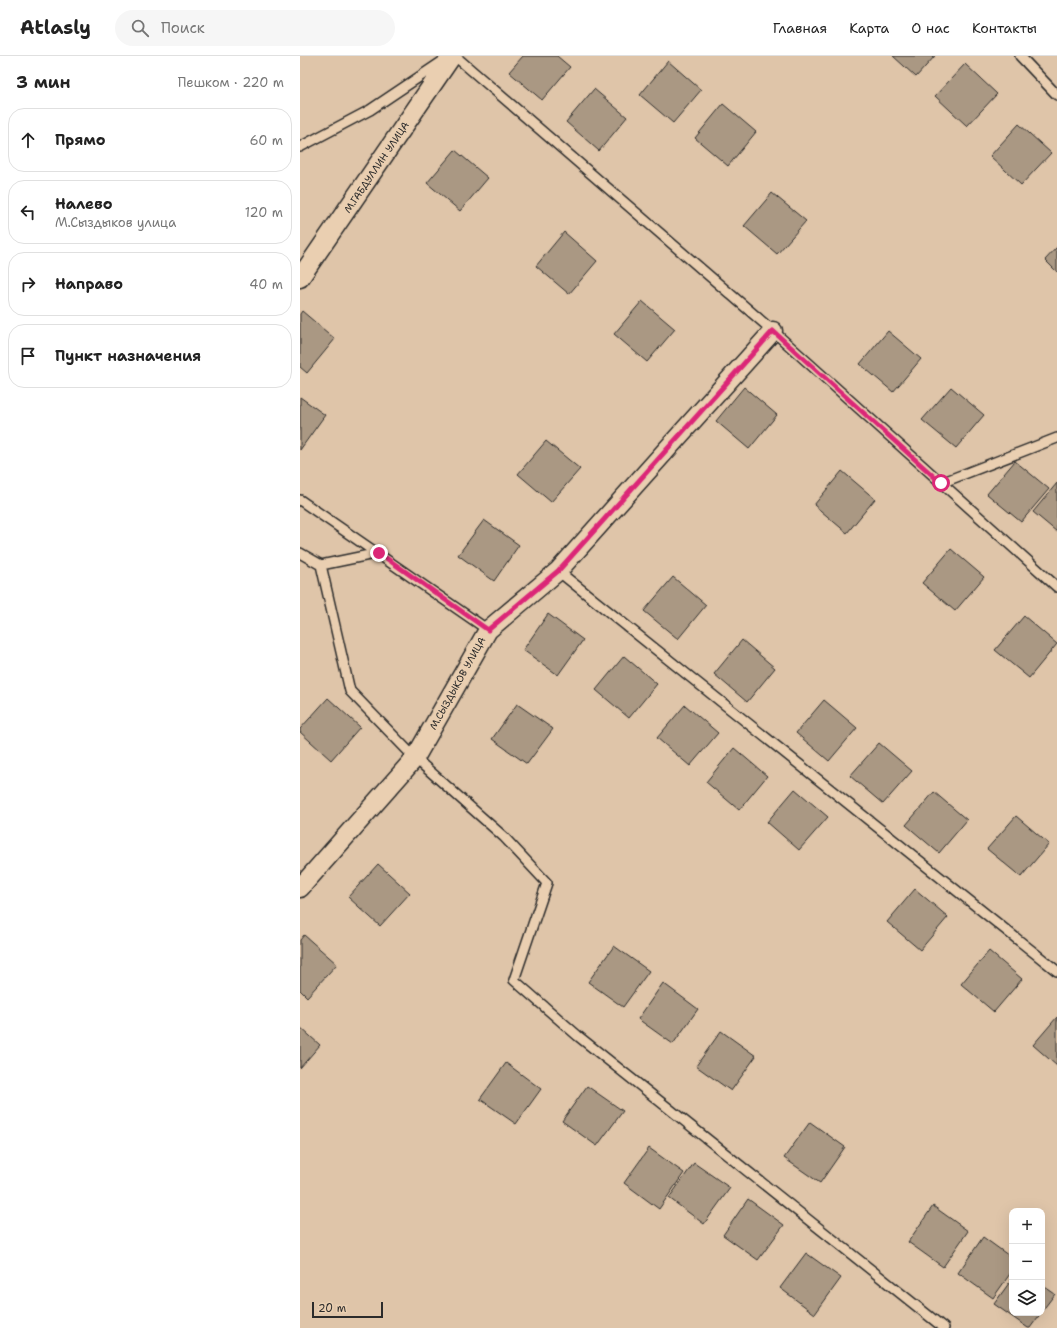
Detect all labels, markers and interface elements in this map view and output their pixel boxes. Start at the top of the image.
search box [115,10,395,46]
text: Atlasly [20,15,91,40]
icon: search [129,17,151,39]
text: Поиск [161,18,205,38]
text: Главная [773,19,827,37]
text: Карта [849,19,889,37]
text: О нас [911,19,950,37]
text: Контакты [972,19,1037,37]
text: 3 мин [16,71,71,93]
text: Пешком · 220 m [178,74,284,91]
street label: М.ГАБДУЛЛИН УЛИЦА [341,119,412,215]
icon: ahead [17,129,39,151]
text: Прямо [55,130,105,150]
text: 60 m [250,132,283,149]
text: Налево [55,194,113,214]
icon: left [17,201,39,223]
text: 120 m [245,204,283,221]
text: М.Сыздыков улица [55,214,176,231]
icon: right [17,273,39,295]
text: Направо [55,274,123,294]
text: 40 m [249,276,283,293]
icon: arrive [17,345,39,367]
text: Пункт назначения [55,346,201,366]
route start [932,474,950,492]
route end [370,544,388,562]
street label: М.СЫЗДЫКОВ УЛИЦА [426,634,488,732]
map controls [1009,1208,1045,1316]
button: + [1009,1208,1045,1244]
button: − [1009,1244,1045,1280]
button: layers [1009,1280,1045,1316]
scale bar [312,1300,383,1319]
text: 20 m [318,1301,346,1316]

